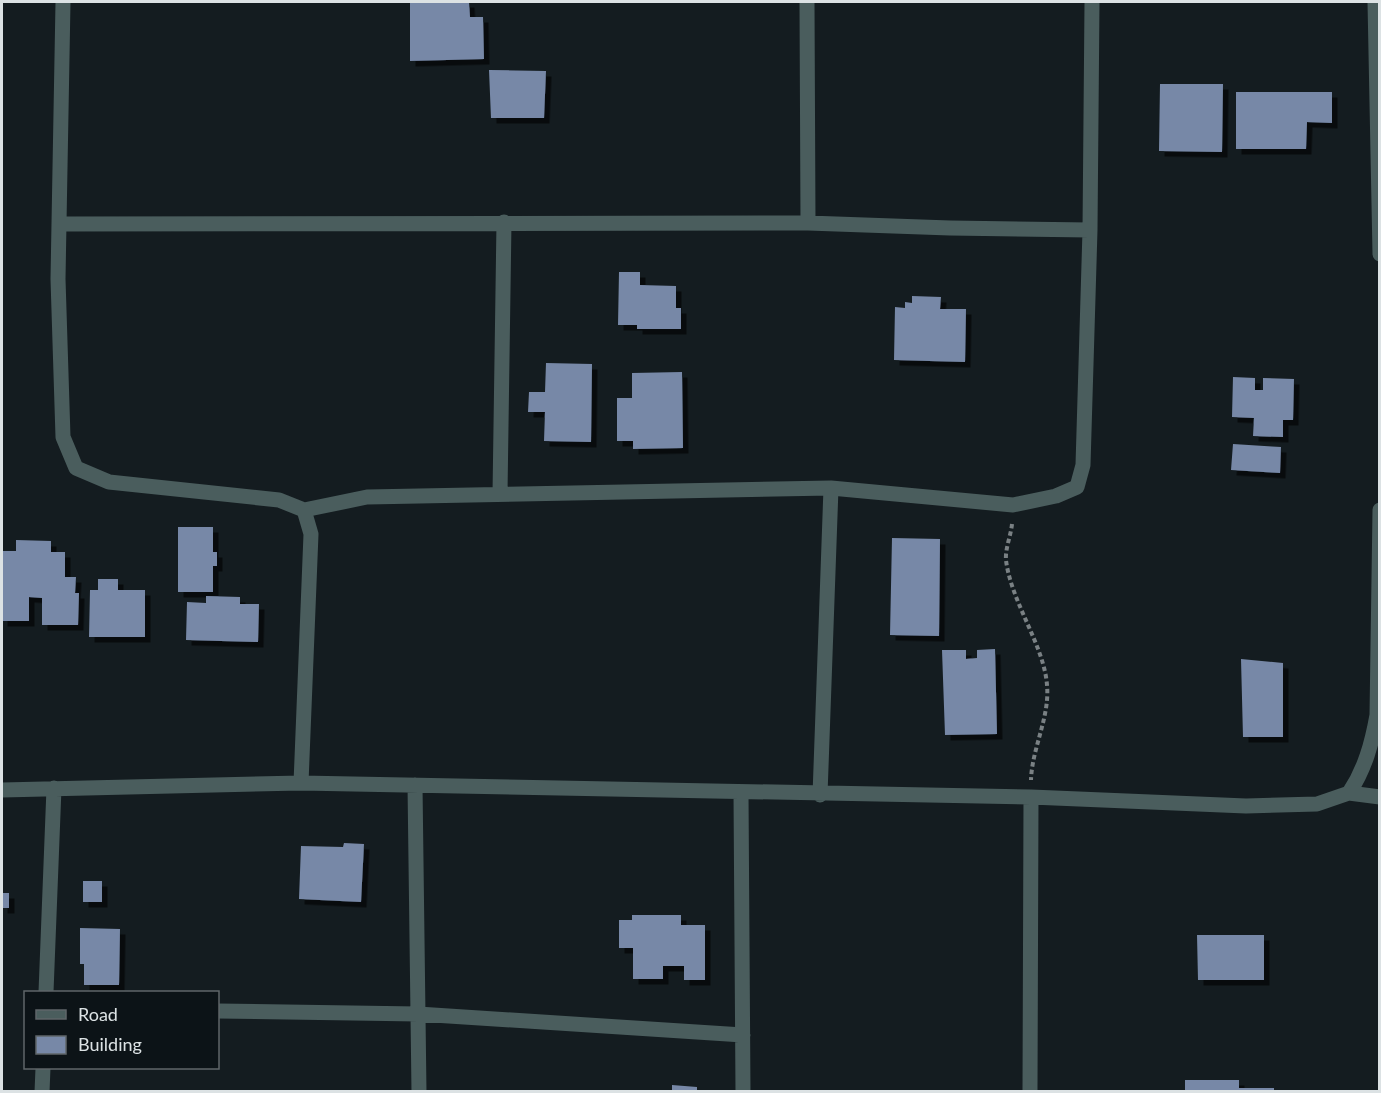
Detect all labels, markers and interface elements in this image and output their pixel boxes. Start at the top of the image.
legend [24,991,219,1069]
text: Road [78,1003,118,1025]
text: Building [78,1033,142,1055]

